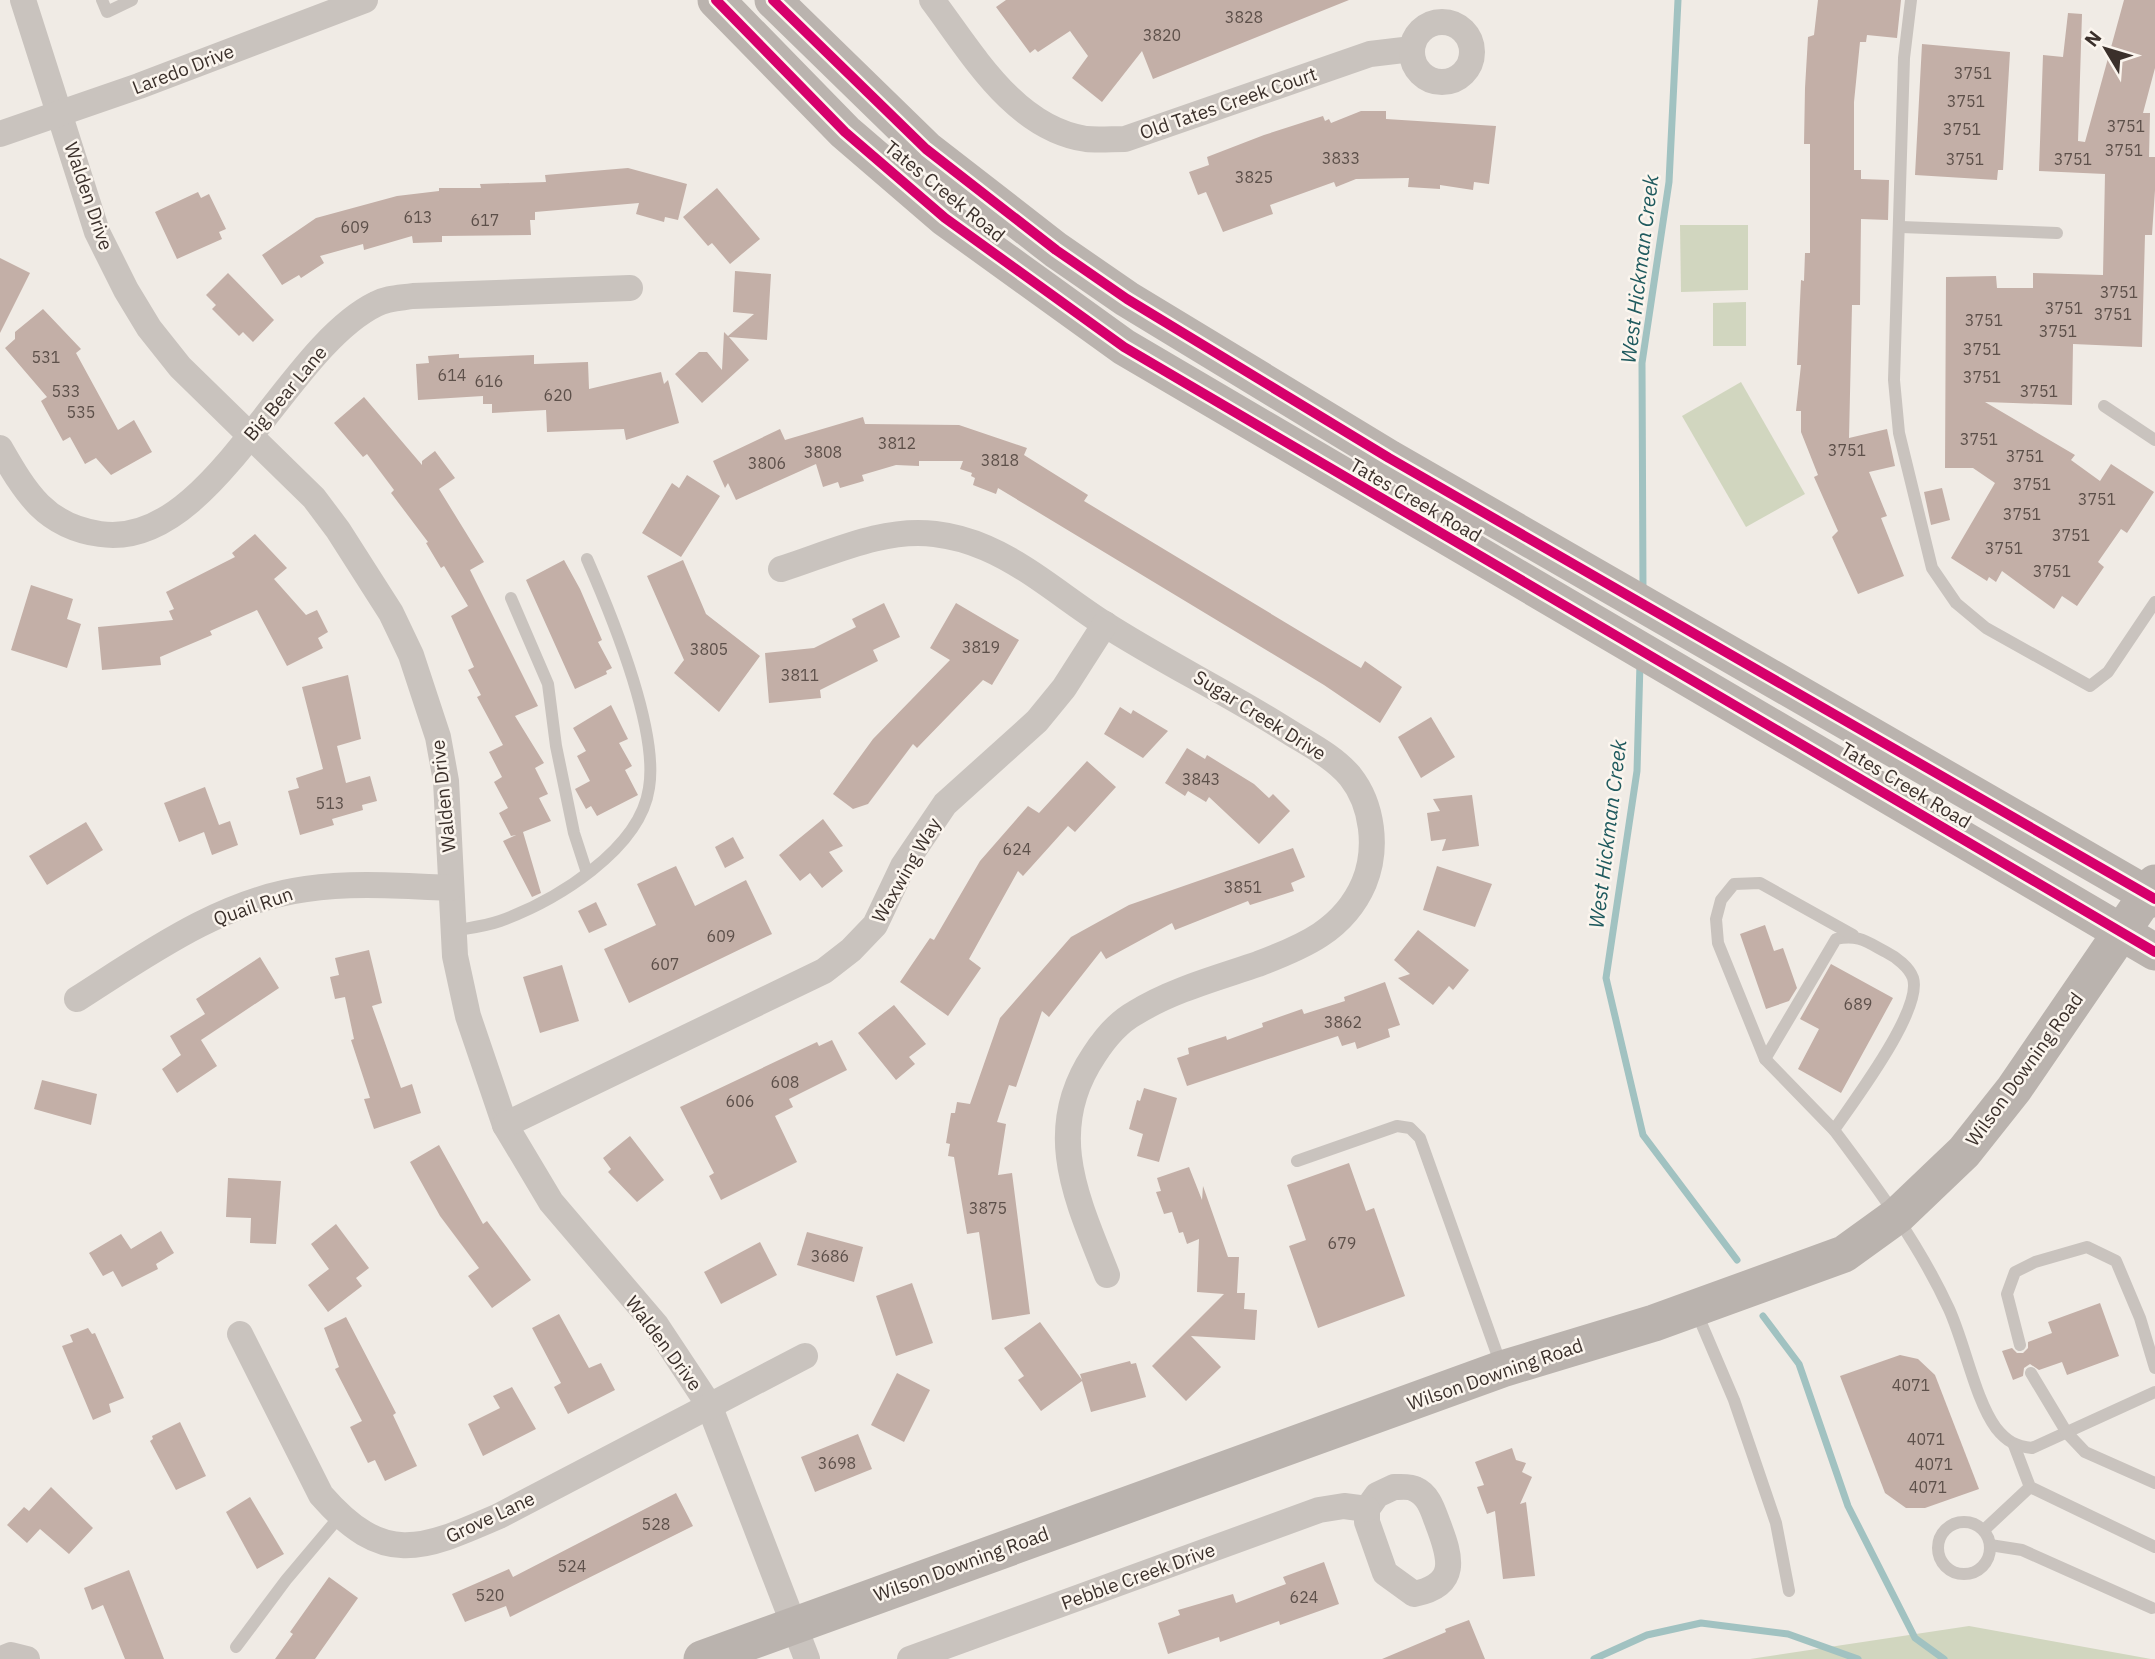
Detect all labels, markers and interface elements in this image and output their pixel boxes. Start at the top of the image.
house number: 3828 [1225,7,1263,27]
north arrow [2071,14,2141,84]
house number: 3820 [1143,25,1181,45]
text: N [2079,26,2106,51]
street label: Laredo Drive [129,39,237,99]
street label: Old Tates Creek Court [1136,61,1320,145]
house number: 3751 [1954,63,1992,83]
house number: 3751 [1947,91,1985,111]
house number: 3751 [2107,116,2145,136]
house number: 3751 [1943,119,1981,139]
street label: Tates Creek Road [880,135,1010,247]
street label: Walden Drive [59,139,119,253]
house number: 3751 [2105,140,2143,160]
house number: 3833 [1322,148,1360,168]
house number: 3751 [1946,149,1984,169]
house number: 3751 [2054,149,2092,169]
house number: 3825 [1235,167,1273,187]
water label: West Hickman Creek [1614,172,1665,365]
house number: 613 [404,207,432,227]
house number: 617 [471,210,499,230]
house number: 609 [341,217,369,237]
house number: 3751 [2100,282,2138,302]
house number: 3751 [2045,298,2083,318]
house number: 3751 [2094,304,2132,324]
house number: 3751 [1965,310,2003,330]
house number: 3751 [2039,321,2077,341]
house number: 3751 [1963,339,2001,359]
street label: Big Bear Lane [238,340,332,446]
house number: 531 [32,347,60,367]
house number: 614 [438,365,466,385]
house number: 3751 [1963,367,2001,387]
house number: 616 [475,371,503,391]
house number: 533 [52,381,80,401]
house number: 3751 [2020,381,2058,401]
house number: 620 [544,385,572,405]
house number: 535 [67,402,95,422]
house number: 3751 [1960,429,1998,449]
house number: 3812 [878,433,916,453]
house number: 3751 [1828,440,1866,460]
house number: 3808 [804,442,842,462]
house number: 3751 [2006,446,2044,466]
house number: 3818 [981,450,1019,470]
house number: 3806 [748,453,786,473]
street label: Tates Creek Road [1346,453,1486,547]
house number: 3751 [2013,474,2051,494]
house number: 3751 [2078,489,2116,509]
house number: 3751 [2003,504,2041,524]
house number: 3751 [2052,525,2090,545]
house number: 3751 [1985,538,2023,558]
house number: 3751 [2033,561,2071,581]
house number: 3819 [962,637,1000,657]
house number: 3805 [690,639,728,659]
house number: 3811 [781,665,819,685]
street label: Sugar Creek Drive [1189,665,1331,765]
water label: West Hickman Creek [1582,737,1633,930]
street label: Tates Creek Road [1836,737,1976,833]
street label: Walden Drive [425,739,461,853]
house number: 3843 [1182,769,1220,789]
house number: 513 [316,793,344,813]
street label: Waxwing Way [866,813,946,927]
house number: 624 [1003,839,1031,859]
house number: 3851 [1224,877,1262,897]
street label: Quail Run [210,881,296,931]
house number: 609 [707,926,735,946]
house number: 607 [651,954,679,974]
street label: Wilson Downing Road [1960,987,2088,1151]
house number: 689 [1844,994,1872,1014]
house number: 3862 [1324,1012,1362,1032]
house number: 608 [771,1072,799,1092]
house number: 606 [726,1091,754,1111]
house number: 3875 [969,1198,1007,1218]
house number: 679 [1328,1233,1356,1253]
house number: 3686 [811,1246,849,1266]
street label: Walden Drive [620,1291,708,1395]
street label: Wilson Downing Road [1404,1333,1586,1415]
house number: 4071 [1892,1375,1930,1395]
house number: 4071 [1907,1429,1945,1449]
house number: 3698 [818,1453,856,1473]
house number: 4071 [1915,1454,1953,1474]
house number: 4071 [1909,1477,1947,1497]
street label: Grove Lane [442,1486,538,1548]
house number: 528 [642,1514,670,1534]
street label: Wilson Downing Road [870,1521,1052,1607]
street label: Pebble Creek Drive [1058,1537,1218,1615]
house number: 524 [558,1556,586,1576]
house number: 520 [476,1585,504,1605]
house number: 624 [1290,1587,1318,1607]

